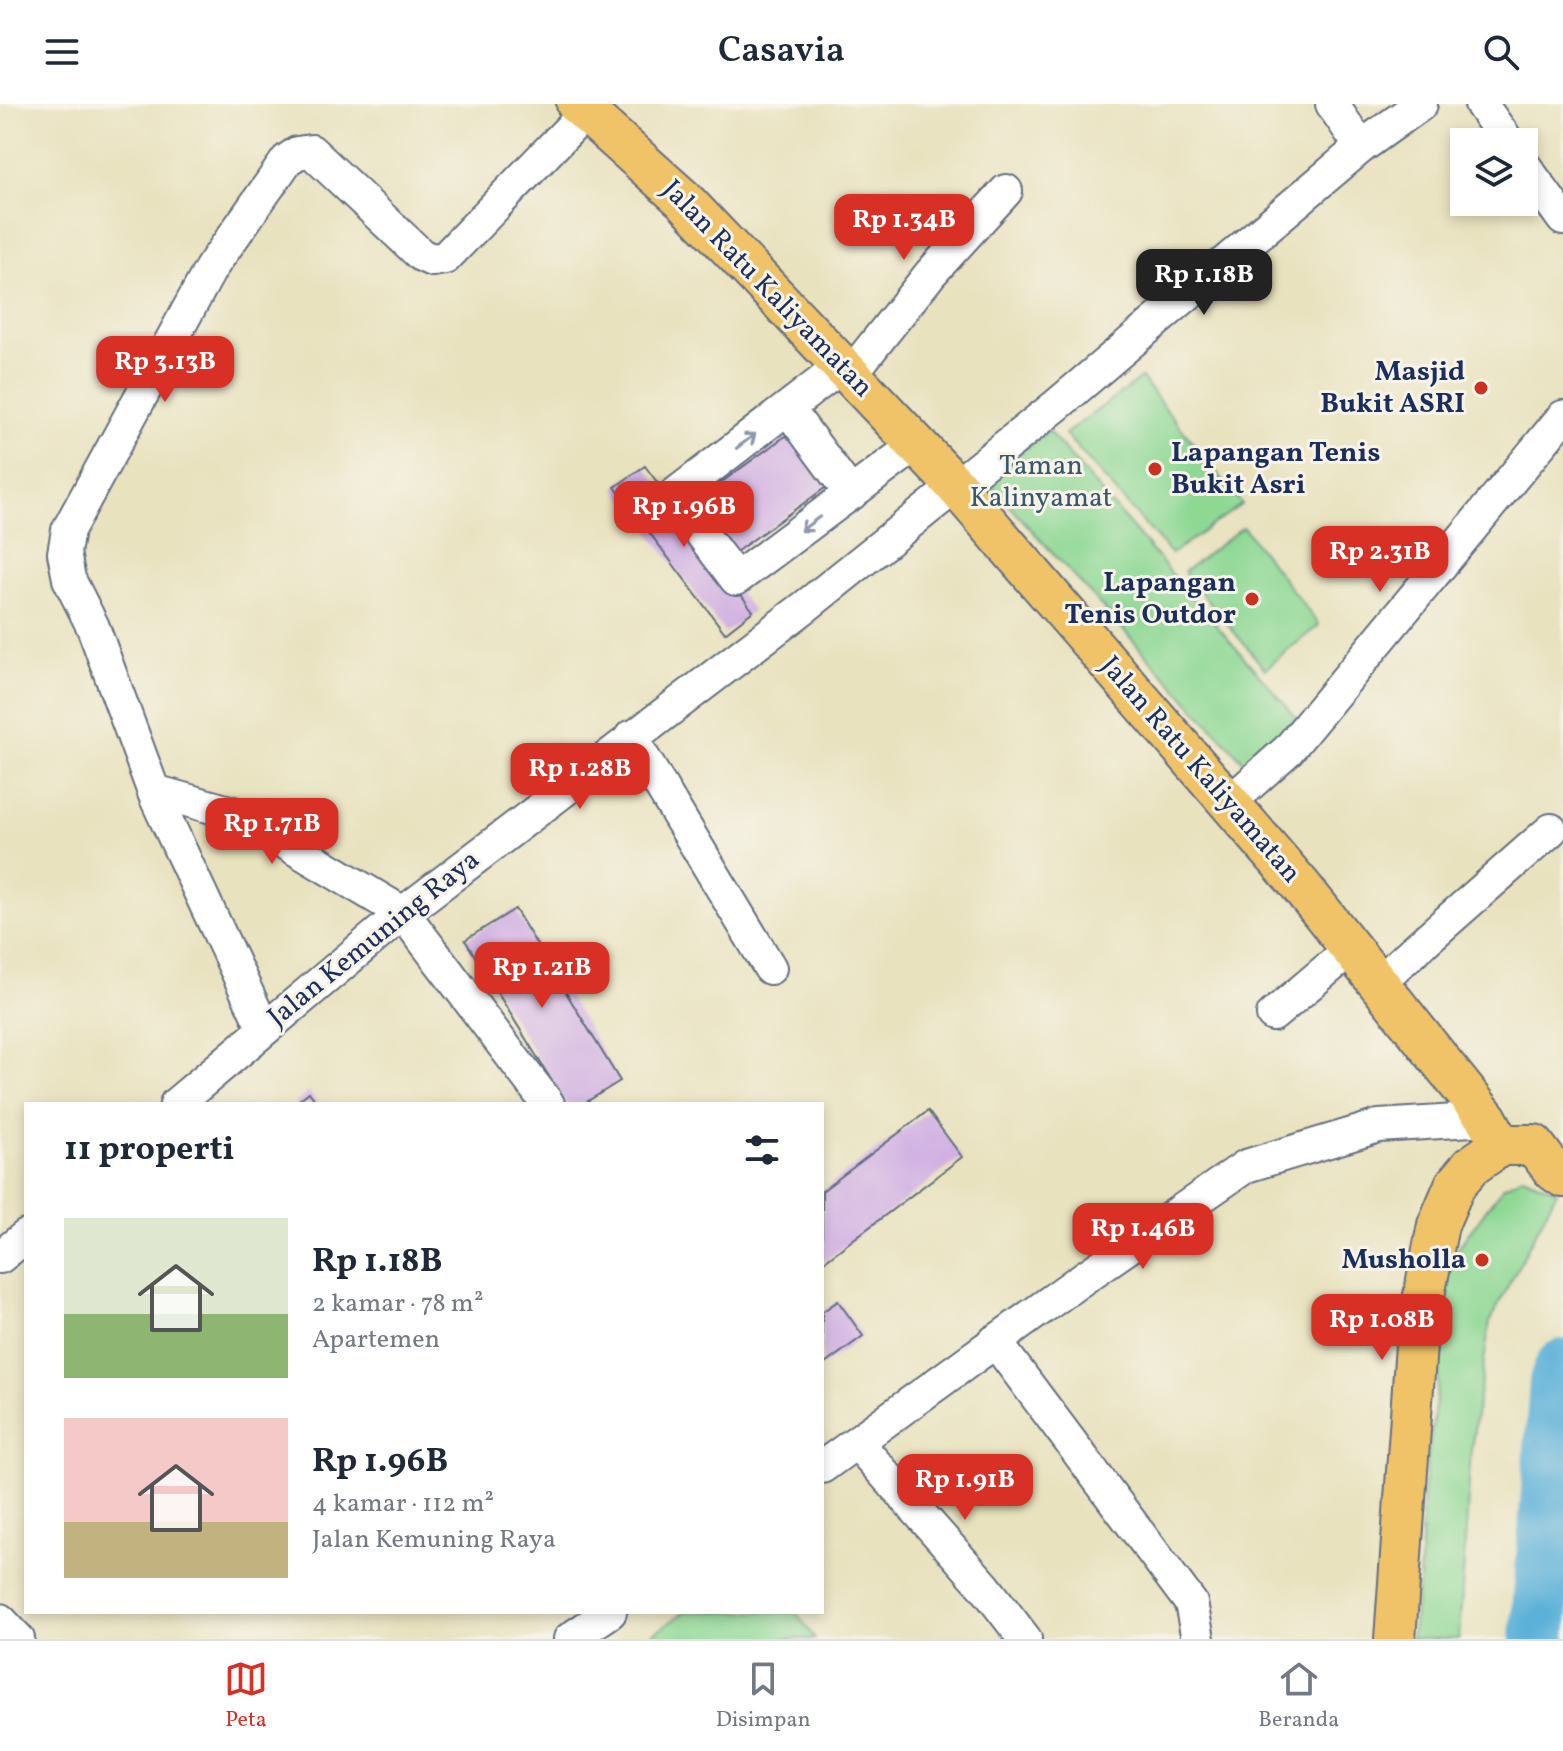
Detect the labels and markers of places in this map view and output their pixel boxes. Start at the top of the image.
pin: Rp 1.34B [821,194,987,262]
pin: Rp 1.18B [1121,249,1287,317]
pin: Rp 3.13B [82,336,248,404]
place label: Masjid Bukit ASRI [1320,353,1465,424]
marker: Masjid Bukit ASRI [1472,379,1490,397]
place label: Lapangan Tenis Bukit Asri [1171,434,1380,505]
marker: Lapangan Tenis Bukit Asri [1146,460,1164,478]
pin: Rp 1.96B [601,481,767,549]
pin: Rp 2.31B [1297,526,1463,594]
place label: Lapangan Tenis Outdor [1064,564,1236,635]
marker: Lapangan Tenis Outdor [1243,590,1261,608]
pin: Rp 1.28B [497,743,663,811]
pin: Rp 1.71B [189,798,355,866]
pin: Rp 1.21B [459,942,625,1010]
pin: Rp 1.46B [1060,1203,1226,1271]
place label: Musholla [1341,1241,1466,1280]
marker: Musholla [1473,1251,1491,1269]
pin: Rp 1.08B [1299,1294,1465,1362]
pin: Rp 1.91B [882,1454,1048,1522]

